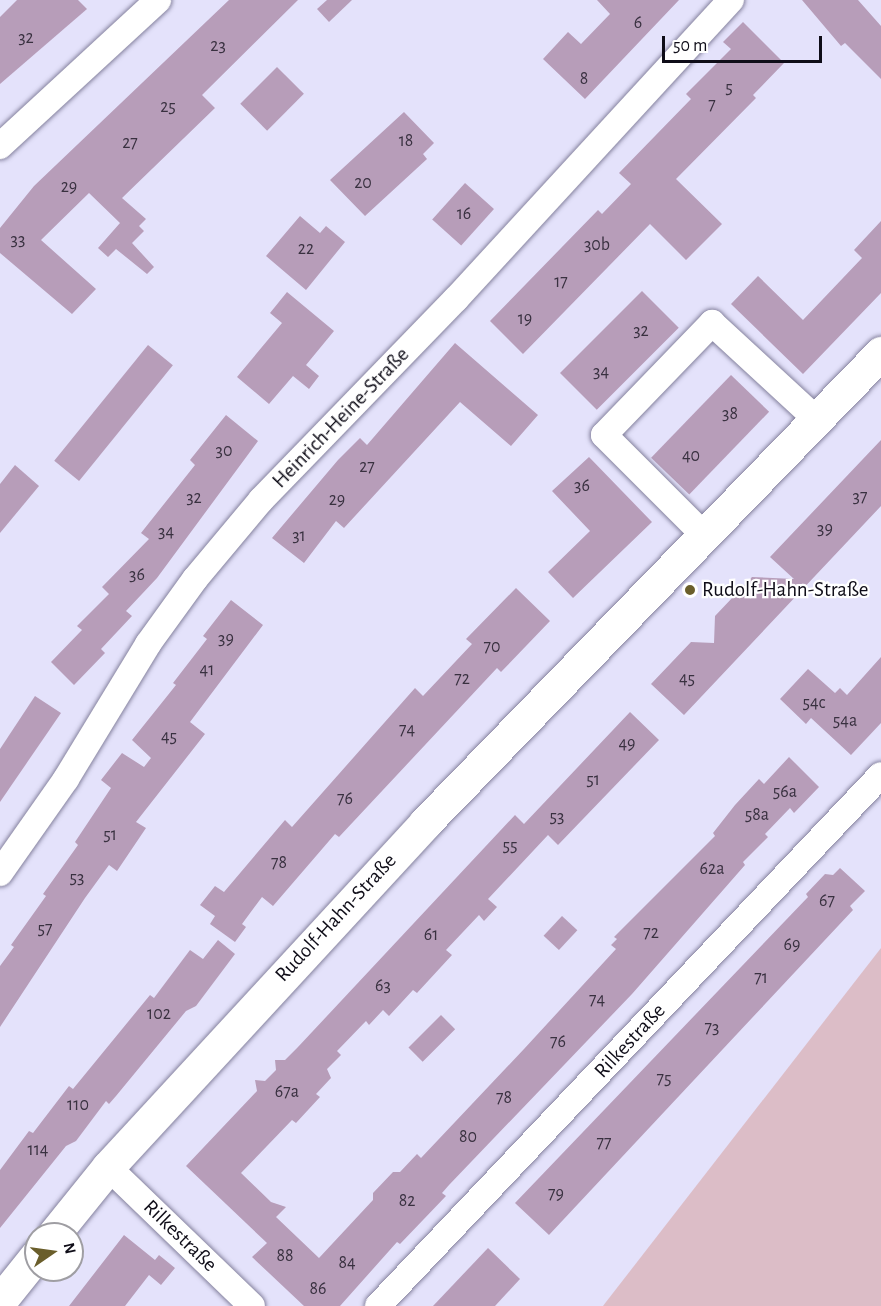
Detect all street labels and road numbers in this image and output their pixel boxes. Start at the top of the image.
street label: Heinrich-Heine-Straße [267,342,415,494]
street label: Rudolf-Hahn-Straße [270,849,402,987]
street label: Rilkestraße [589,998,671,1084]
street label: Rilkestraße [138,1195,222,1277]

